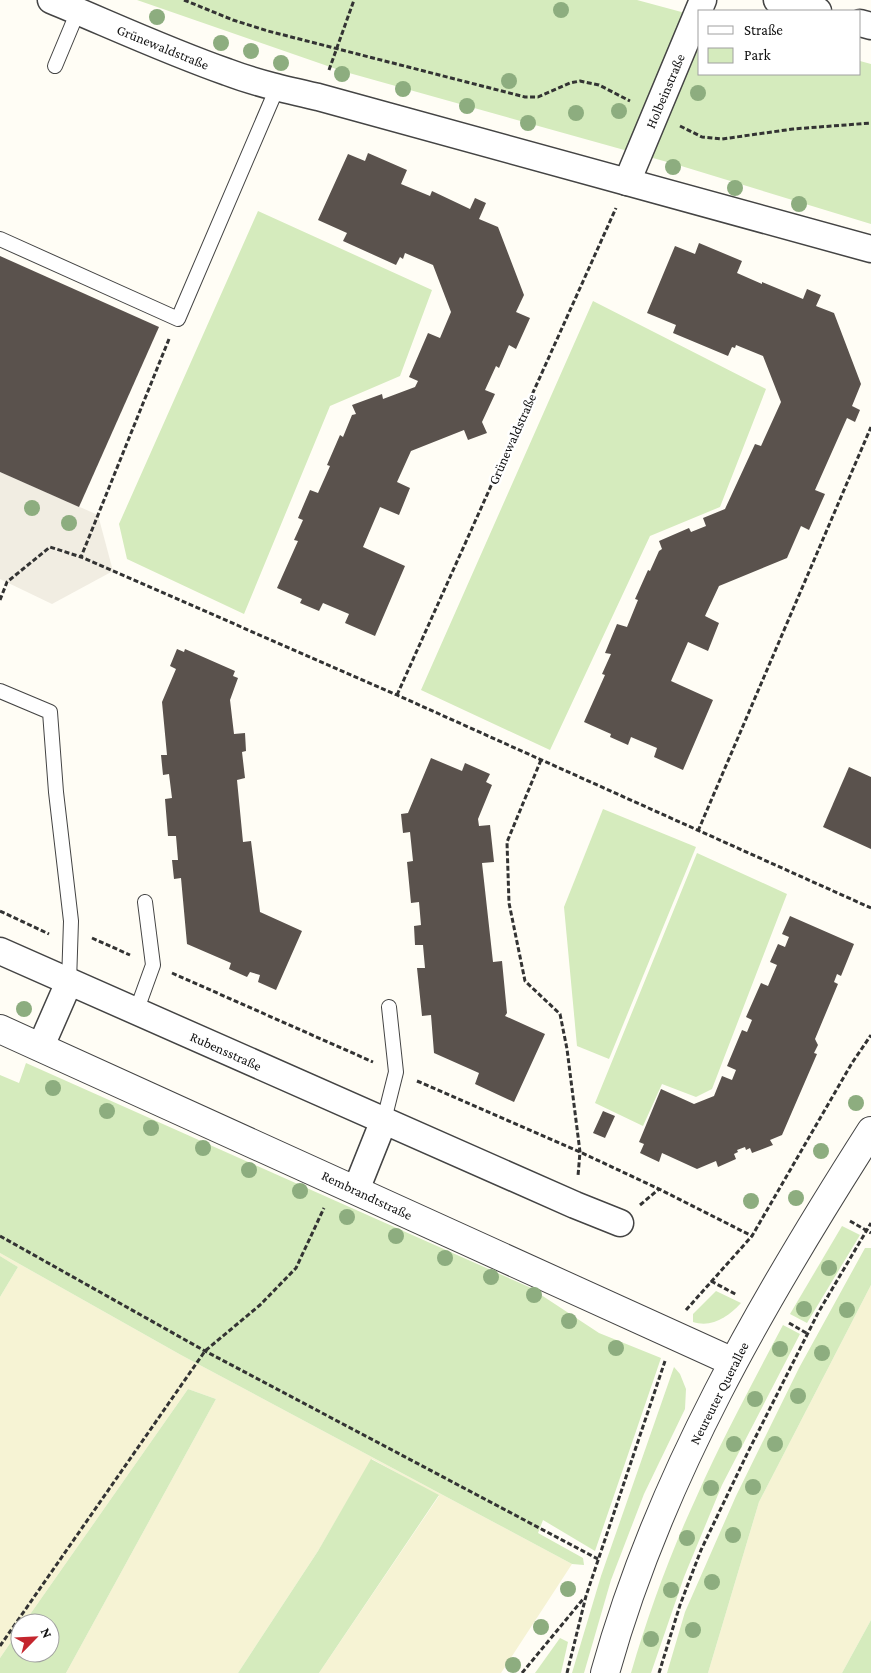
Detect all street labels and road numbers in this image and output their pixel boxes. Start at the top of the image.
street label: Grünewaldstraße [115,21,211,73]
street label: Holbeinstraße [642,51,688,131]
street label: Grünewaldstraße [485,391,539,487]
street label: Rubensstraße [188,1028,264,1074]
street label: Rembrandtstraße [319,1167,415,1223]
street label: Neureuter Querallee [686,1339,752,1447]

